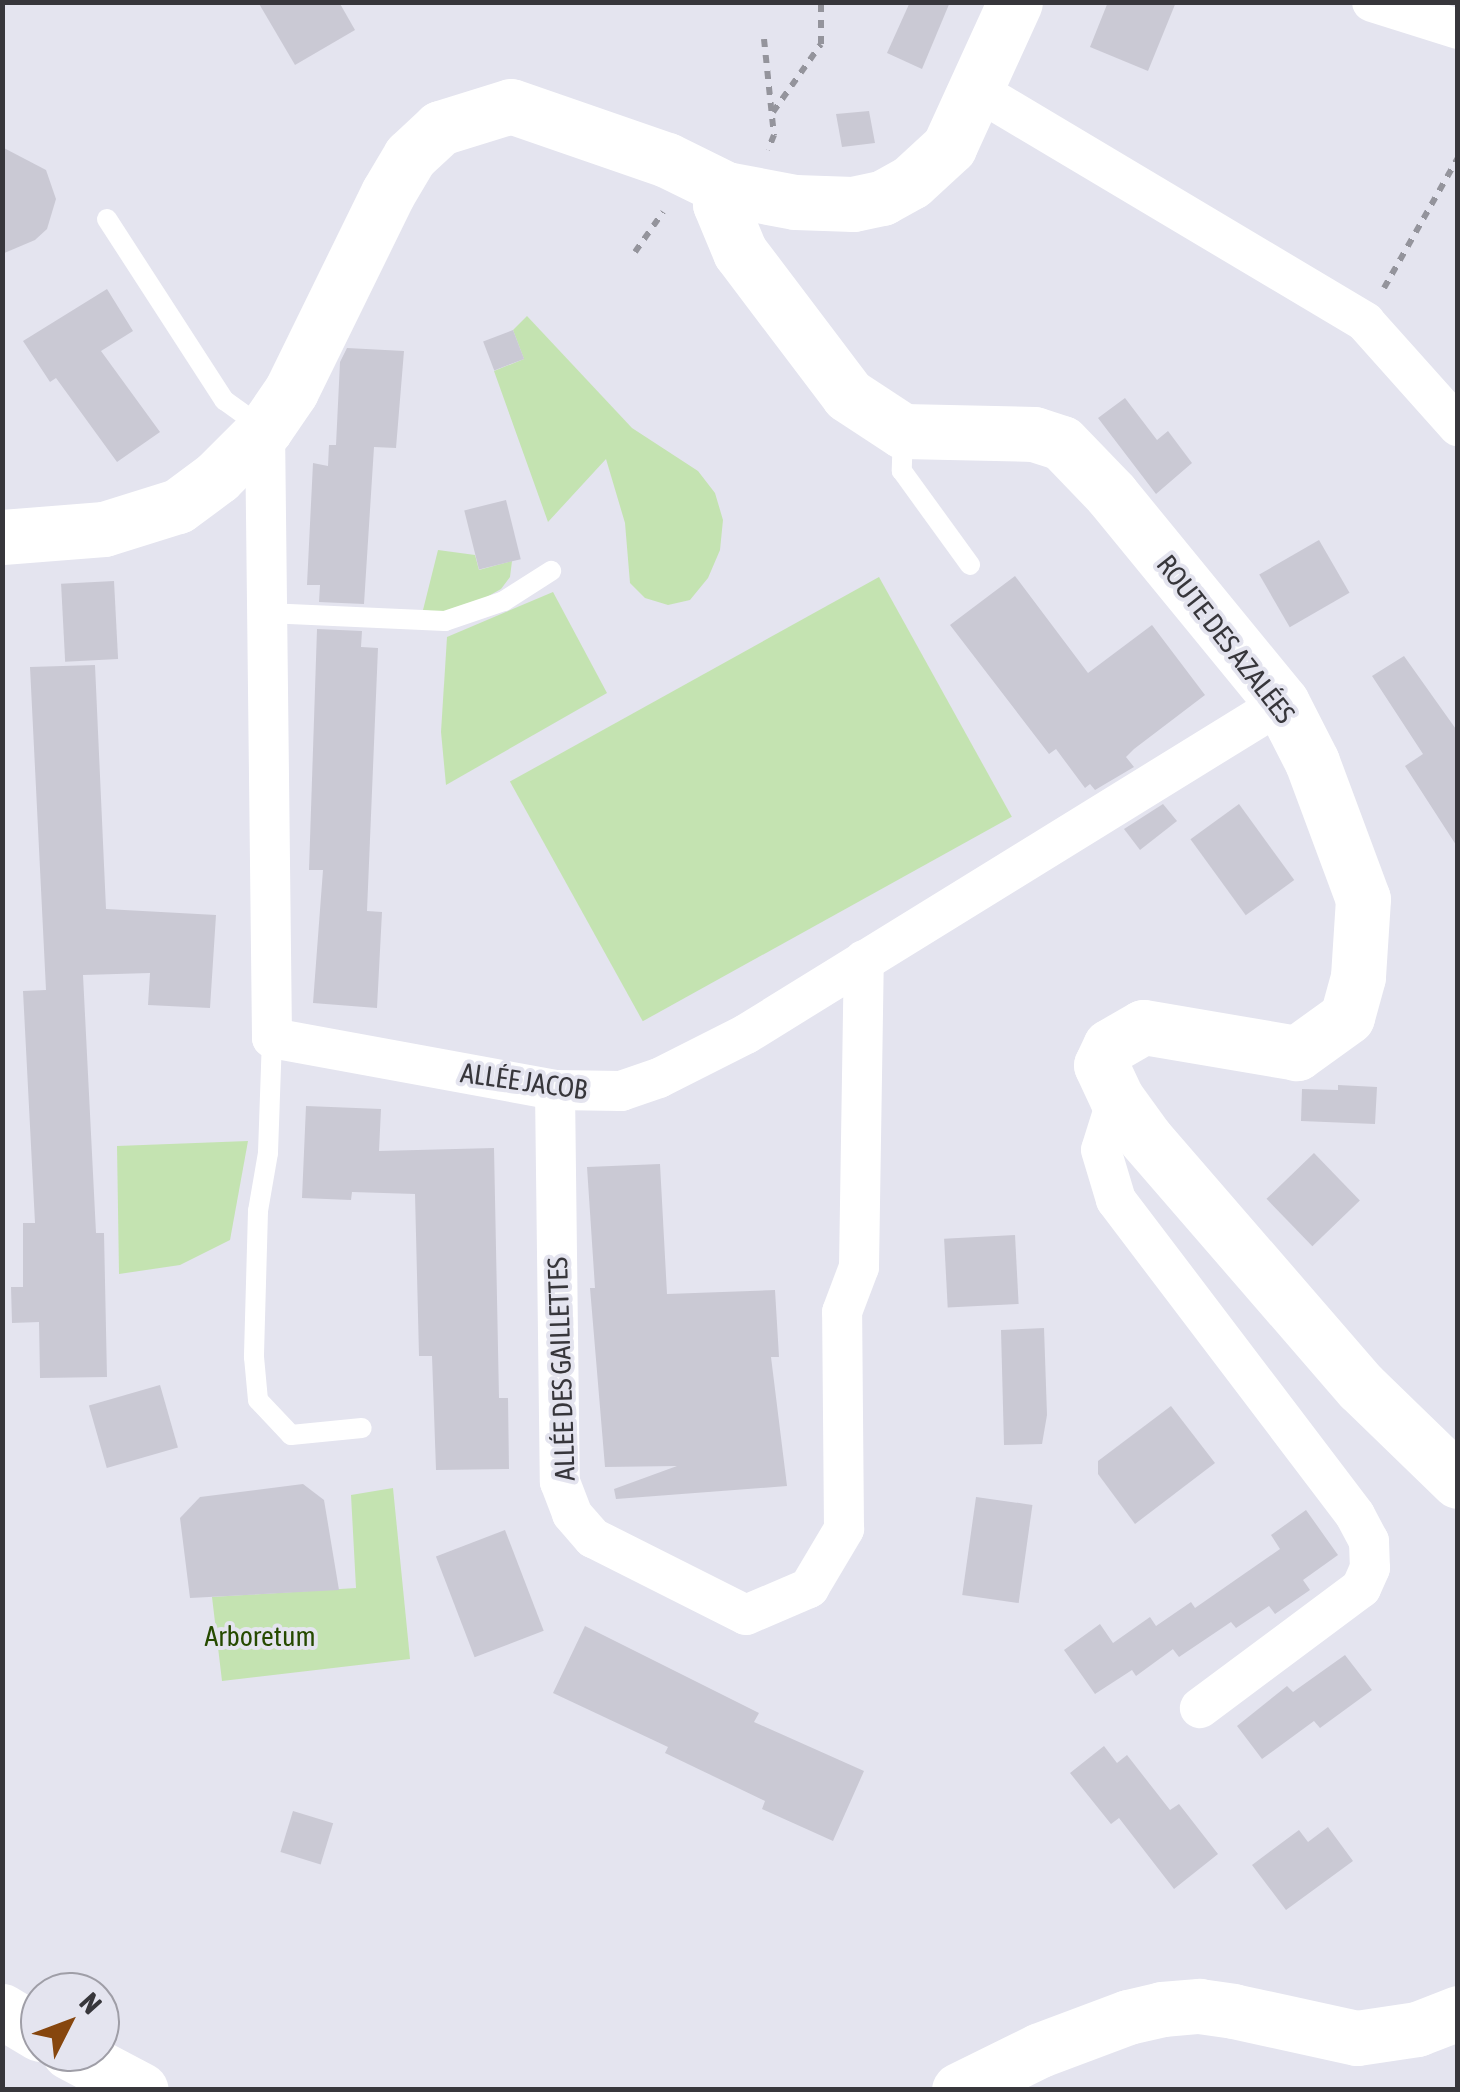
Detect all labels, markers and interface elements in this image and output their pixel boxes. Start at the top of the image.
street label: ROUTE DES AZALÉES [1150,548,1302,730]
street label: ALLÉE JACOB [459,1055,589,1107]
street label: ALLÉE DES GAILLETTES [540,1257,582,1481]
park label: Arboretum [204,1619,316,1653]
north arrow [20,1972,120,2072]
text: N [73,1986,108,2020]

